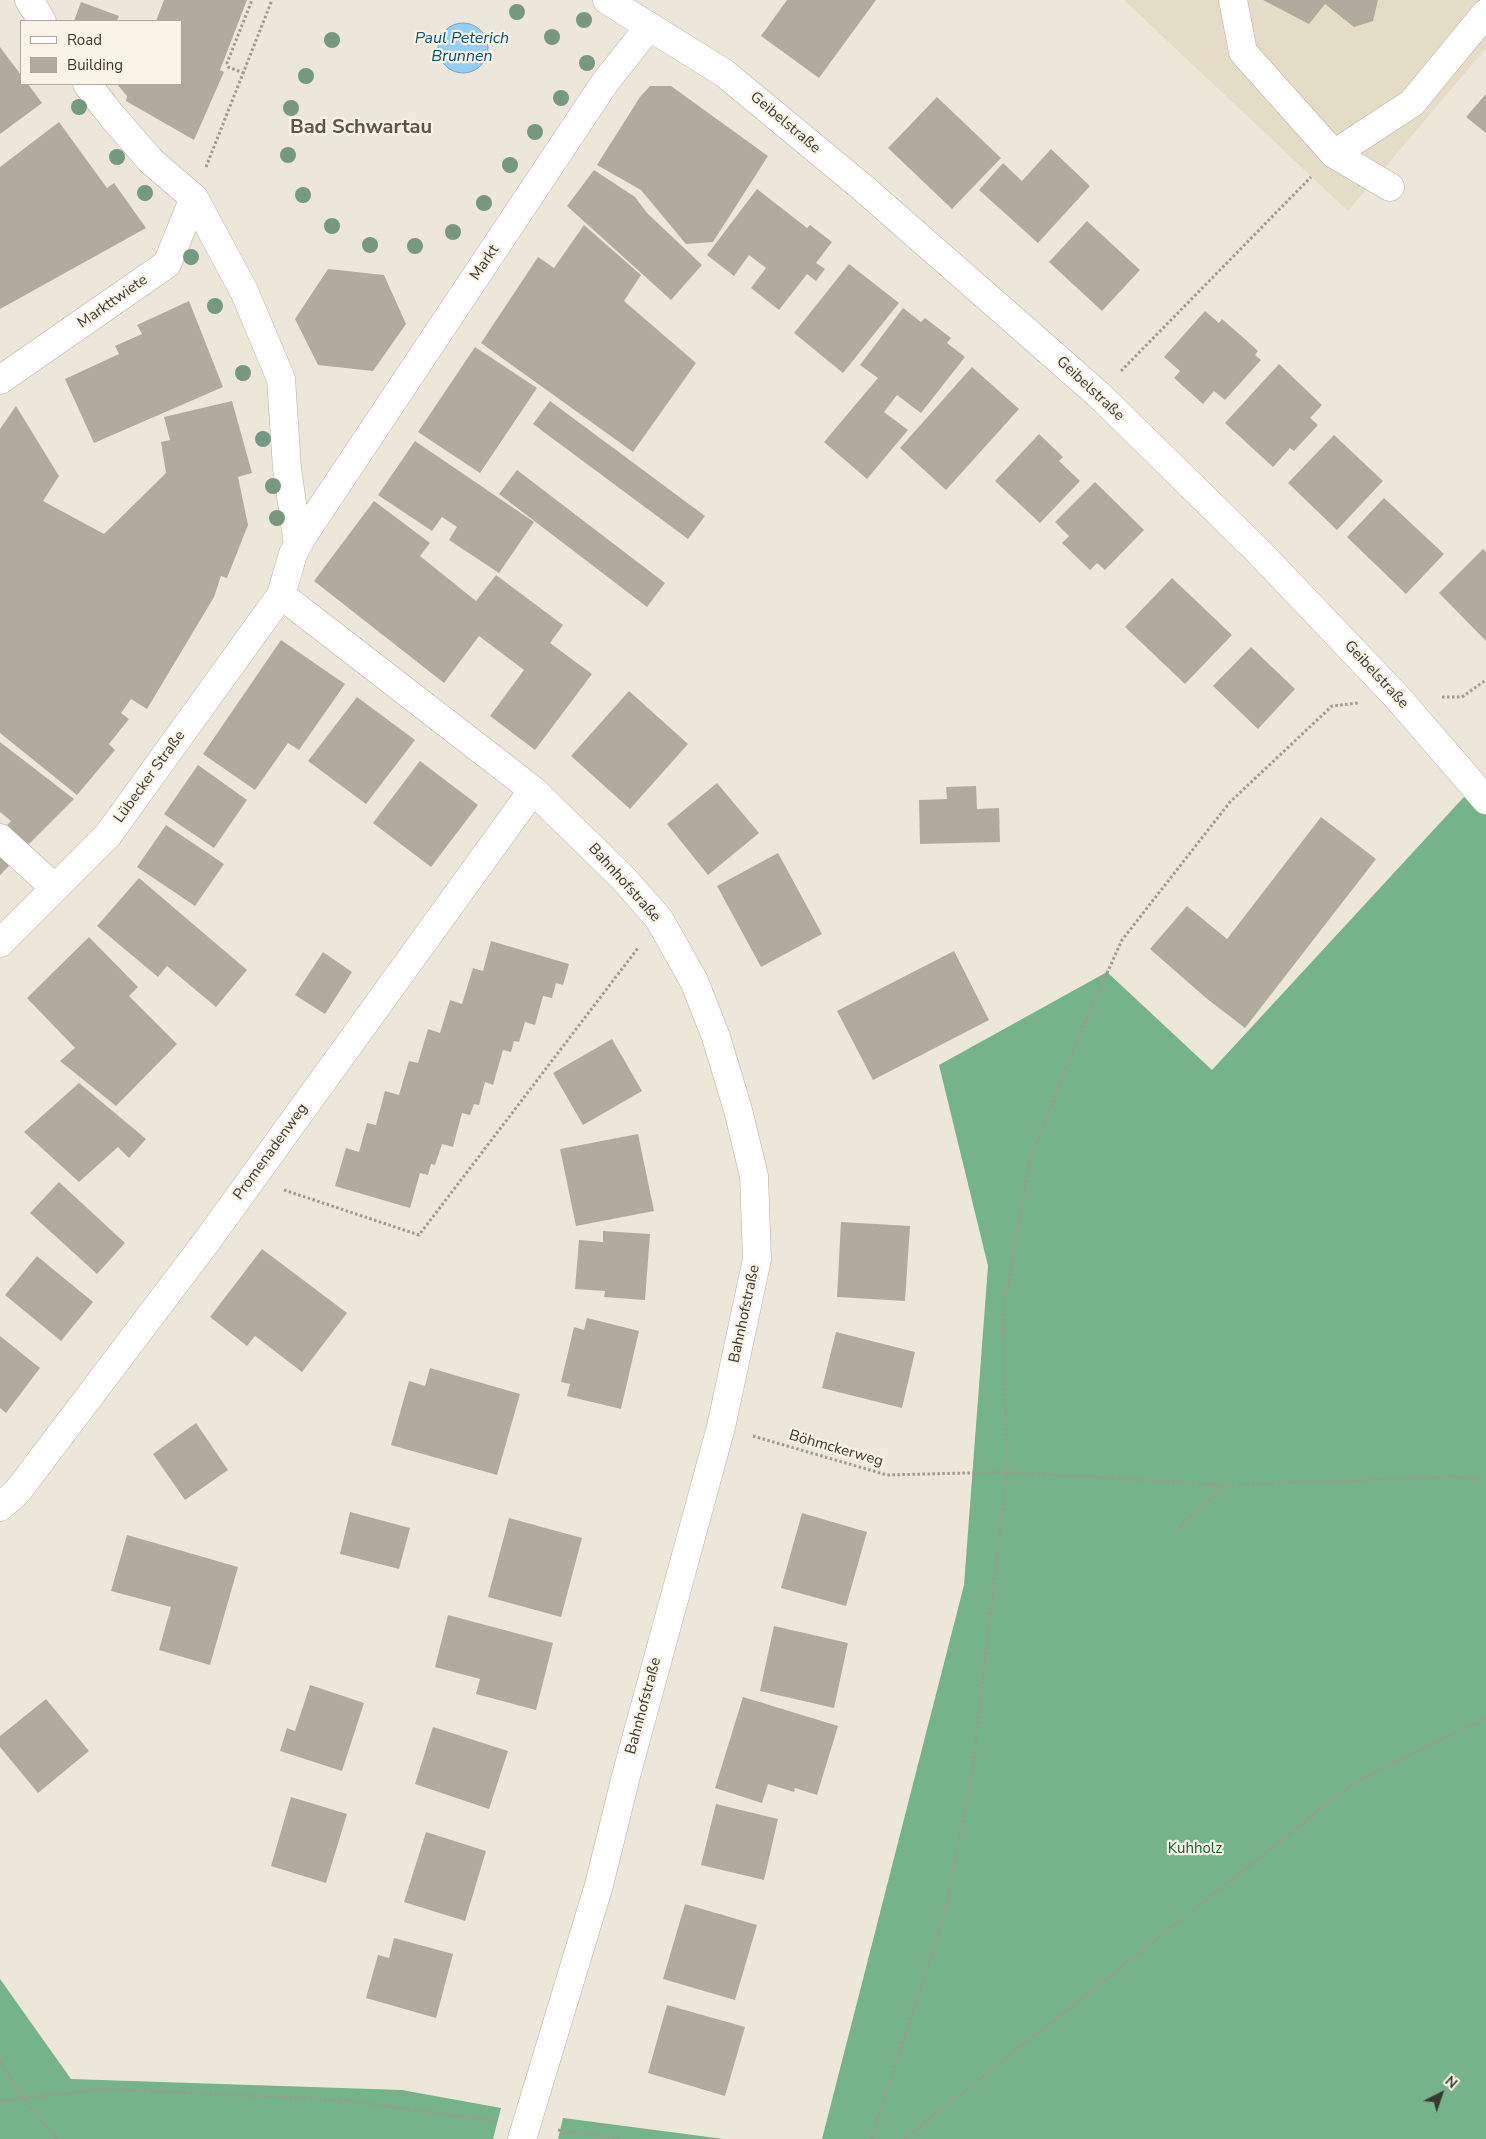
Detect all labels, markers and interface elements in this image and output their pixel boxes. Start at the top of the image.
legend [20,20,182,85]
water label: Paul Peterich Brunnen [415,29,509,67]
text: Road [67,30,102,50]
text: Building [67,55,123,75]
street label: Geibelstraße [746,88,824,158]
district label: Bad Schwartau [290,116,432,140]
street label: Markt [467,242,503,284]
street label: Markttwiete [75,271,151,333]
street label: Geibelstraße [1052,353,1128,425]
street label: Geibelstraße [1340,637,1412,713]
street label: Lübecker Straße [111,727,189,827]
street label: Bahnhofstraße [584,840,664,926]
street label: Promenadenweg [230,1100,312,1204]
street label: Bahnhofstraße [726,1263,764,1365]
street label: Böhmckerweg [787,1427,885,1471]
street label: Bahnhofstraße [622,1656,666,1756]
park label: Kuhholz [1168,1840,1222,1858]
north arrow [1416,2069,1466,2119]
text: N [1441,2072,1461,2093]

